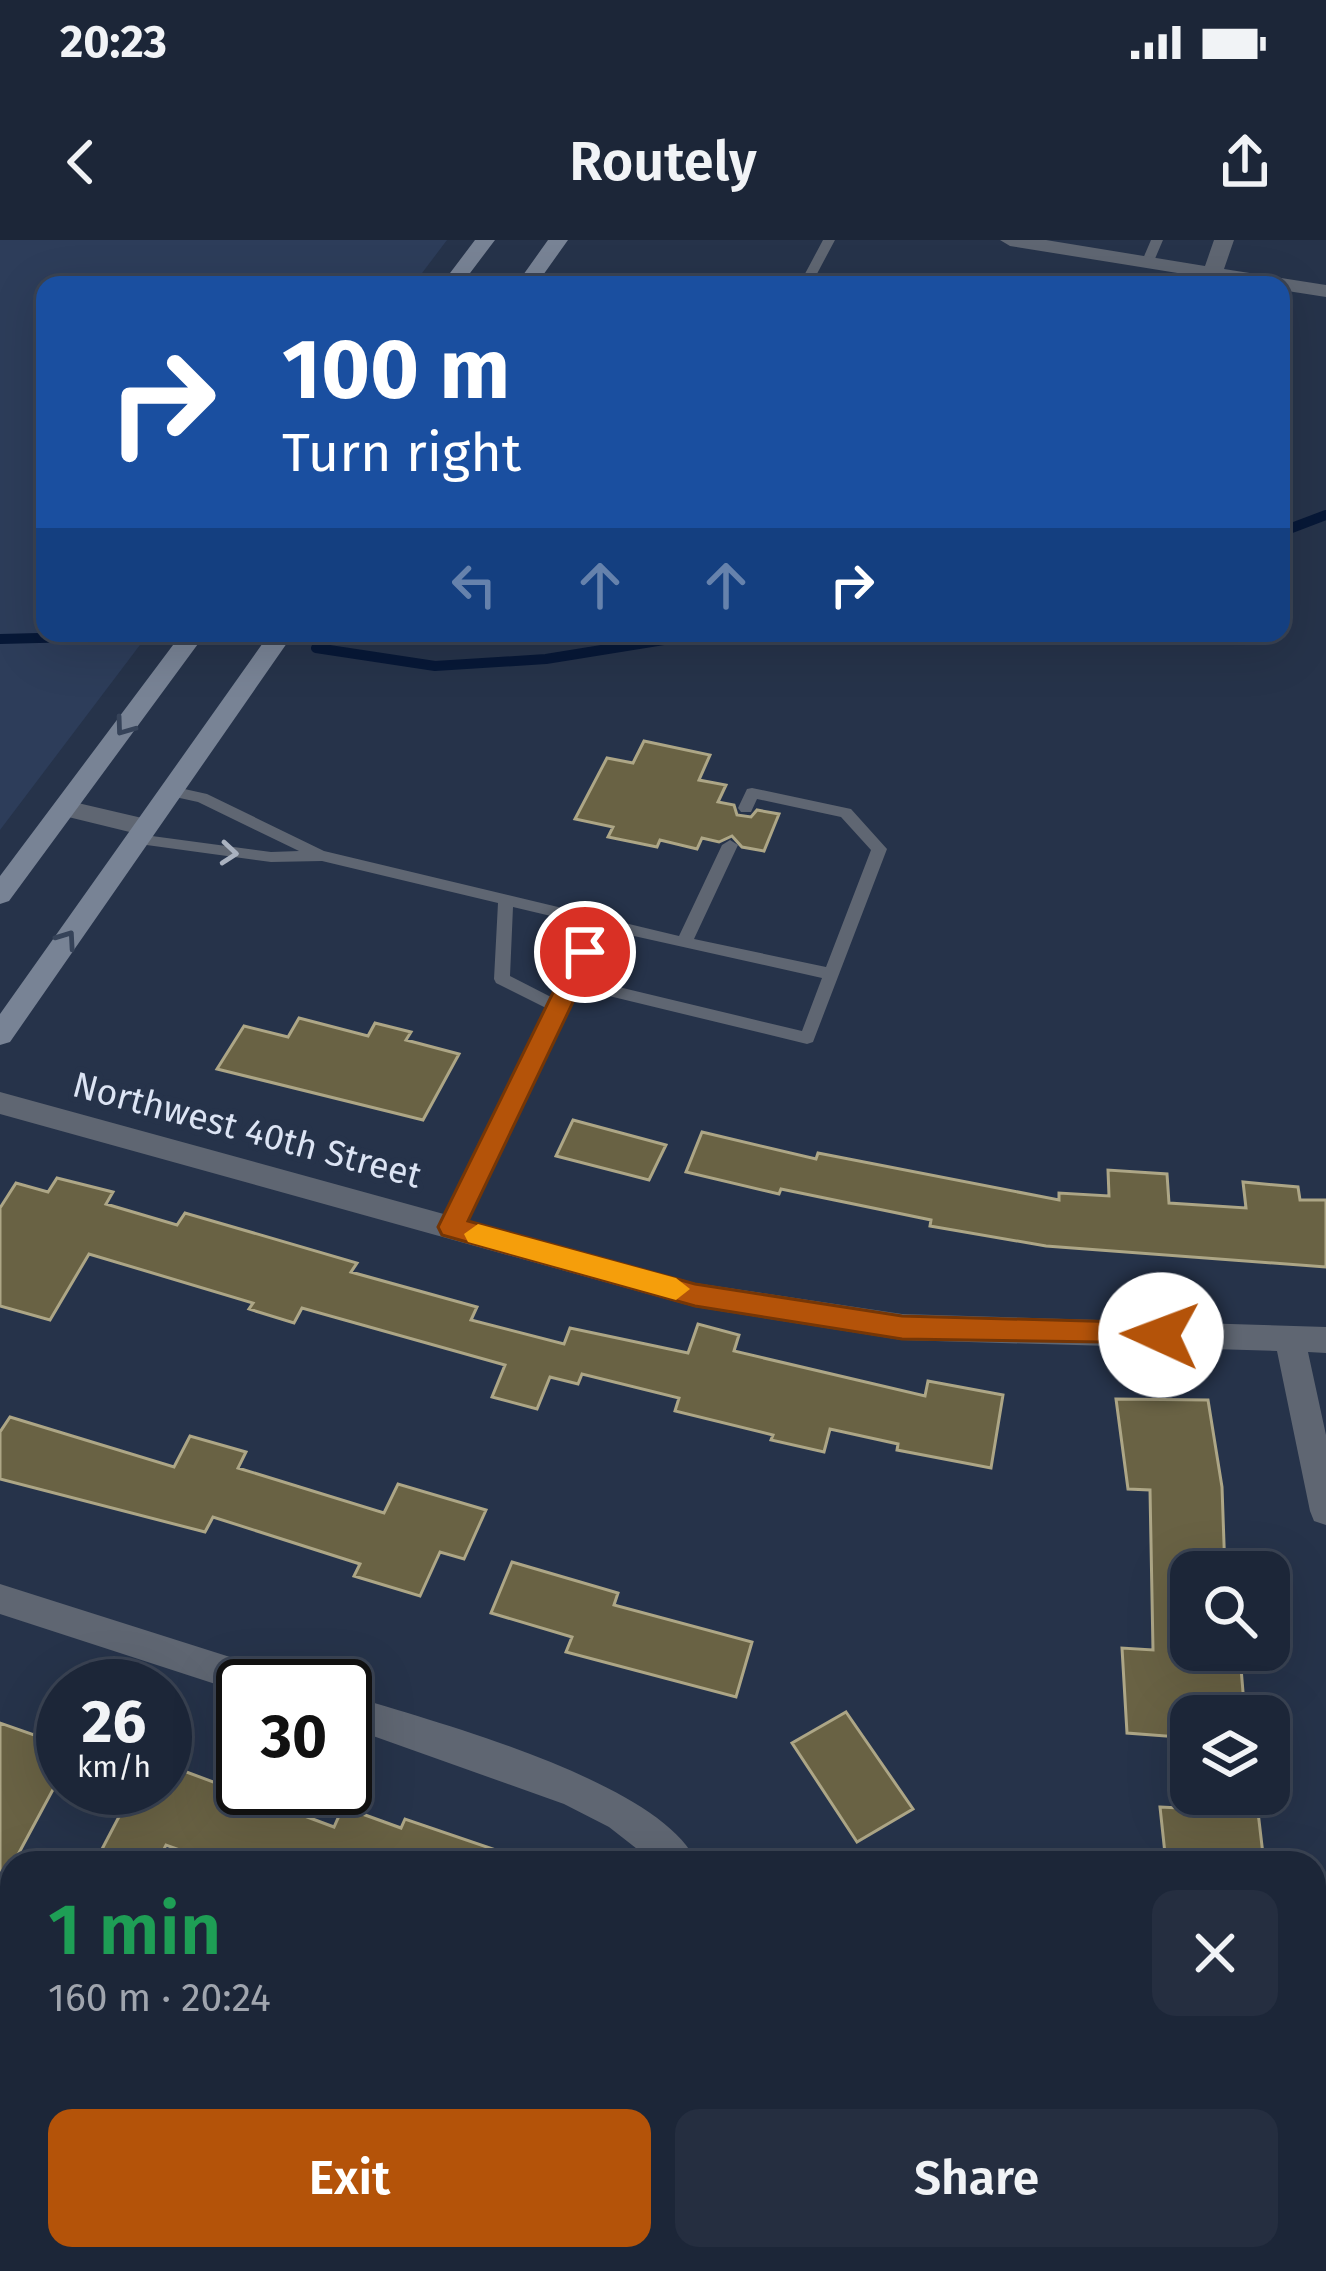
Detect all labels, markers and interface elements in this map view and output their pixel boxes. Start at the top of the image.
text: 20:23 [60,15,167,69]
icon: back [48,129,114,195]
icon: share [1212,129,1278,195]
text: Routely [569,130,757,194]
text: 100 m [282,319,510,420]
icon: right [84,324,240,480]
text: Turn right [282,421,521,485]
icon: left [441,552,507,618]
icon: ahead [567,552,633,618]
icon: ahead [693,552,759,618]
icon: right [819,552,885,618]
one-way arrow [117,714,139,735]
one-way arrow [220,840,239,865]
pin [534,901,636,1003]
icon: arrive [552,919,618,985]
one-way arrow [53,930,75,952]
street label: Northwest 40th Street [68,1062,426,1198]
position arrow [1098,1272,1224,1398]
map controls [1170,1551,1290,1815]
button: search [1170,1551,1290,1671]
speed limit sign: 30 [216,1659,372,1815]
text: 26 [82,1686,146,1758]
button: layers [1170,1695,1290,1815]
text: km/h [77,1749,151,1785]
text: 1 min [48,1887,221,1973]
button: close [1152,1890,1278,2016]
text: 160 m · 20:24 [48,1975,271,2021]
button: Exit [48,2109,651,2247]
button: Share [675,2109,1278,2247]

